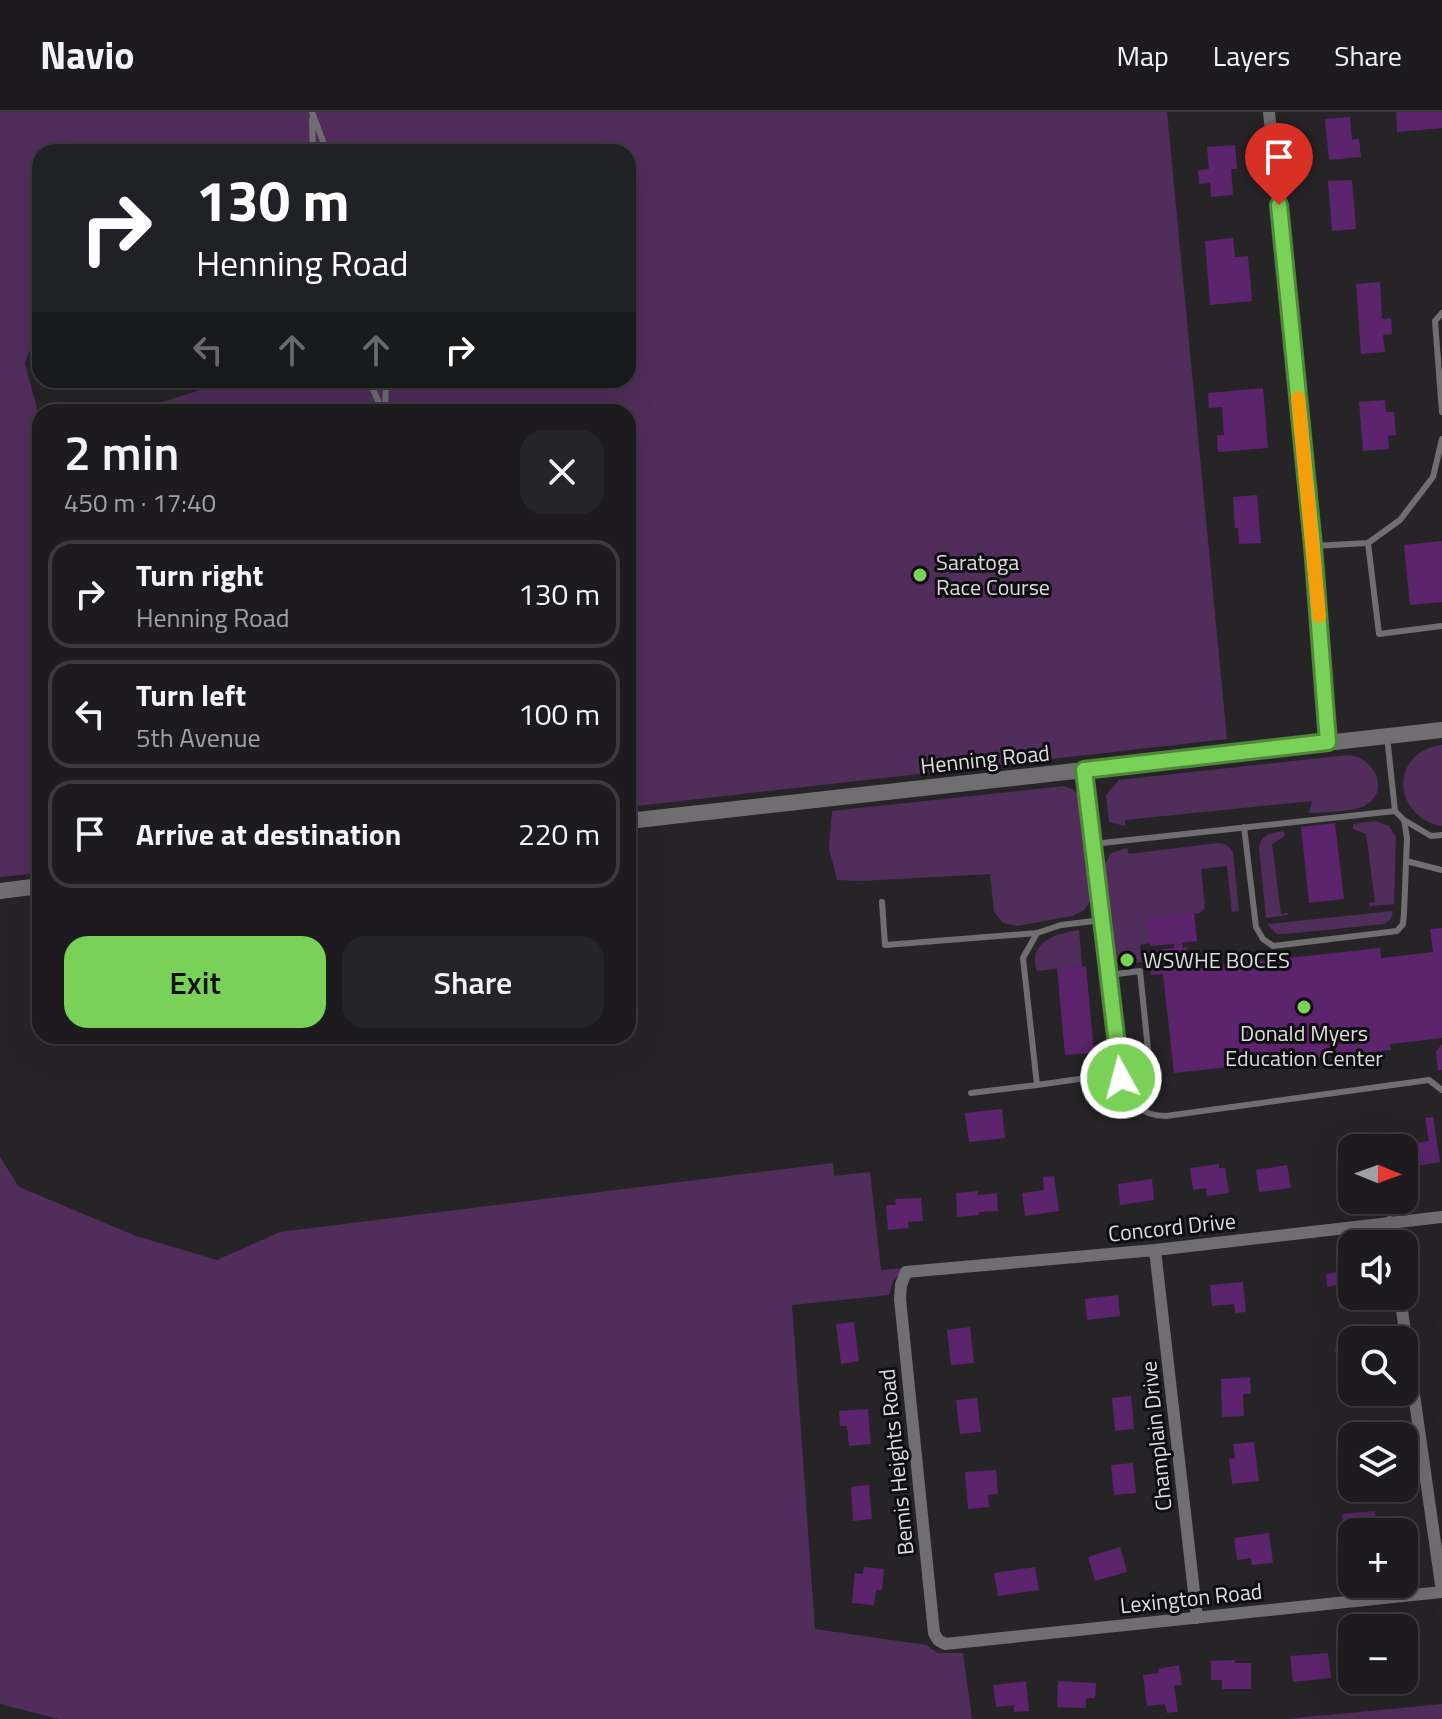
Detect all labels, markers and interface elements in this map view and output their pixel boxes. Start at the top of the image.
text: Navio [40,26,134,84]
text: Map [1116,34,1169,77]
text: Layers [1213,34,1290,77]
text: Share [1334,34,1402,77]
pin [1245,123,1313,205]
icon: arrive [1257,135,1301,179]
text: 130 m [196,158,349,243]
icon: right [64,176,168,280]
text: Henning Road [196,235,409,290]
icon: left [186,328,230,372]
icon: ahead [270,328,314,372]
icon: ahead [354,328,398,372]
icon: right [438,328,482,372]
text: 2 min [64,416,179,489]
button: close [520,430,604,514]
text: 450 m · 17:40 [64,483,216,522]
place label: Saratoga Race Course [936,545,1050,604]
text: Turn right [136,552,264,598]
marker: Saratoga Race Course [911,566,929,584]
text: 130 m [518,571,600,617]
icon: right [68,572,112,616]
text: Henning Road [136,598,290,637]
text: Turn left [136,672,246,718]
text: 100 m [518,691,600,737]
icon: left [68,692,112,736]
text: 5th Avenue [136,718,261,757]
street label: Henning Road [919,735,1051,783]
text: Arrive at destination [136,811,401,857]
text: 220 m [518,811,600,857]
icon: arrive [68,812,112,856]
button: Exit [64,936,326,1028]
button: Share [342,936,604,1028]
place label: WSWHE BOCES [1143,943,1290,977]
marker: WSWHE BOCES [1118,951,1136,969]
marker: Donald Myers Education Center [1295,998,1313,1016]
place label: Donald Myers Education Center [1225,1016,1383,1075]
position arrow [1079,1036,1163,1120]
north arrow [1338,1134,1418,1214]
map controls [1338,1134,1418,1694]
street label: Concord Drive [1106,1203,1238,1251]
button: sound [1338,1230,1418,1310]
button: search [1338,1326,1418,1406]
street label: Champlain Drive [1131,1359,1181,1513]
street label: Bemis Heights Road [869,1367,923,1557]
button: layers [1338,1422,1418,1502]
button: + [1338,1518,1418,1598]
street label: Lexington Road [1118,1574,1264,1622]
button: − [1338,1614,1418,1694]

